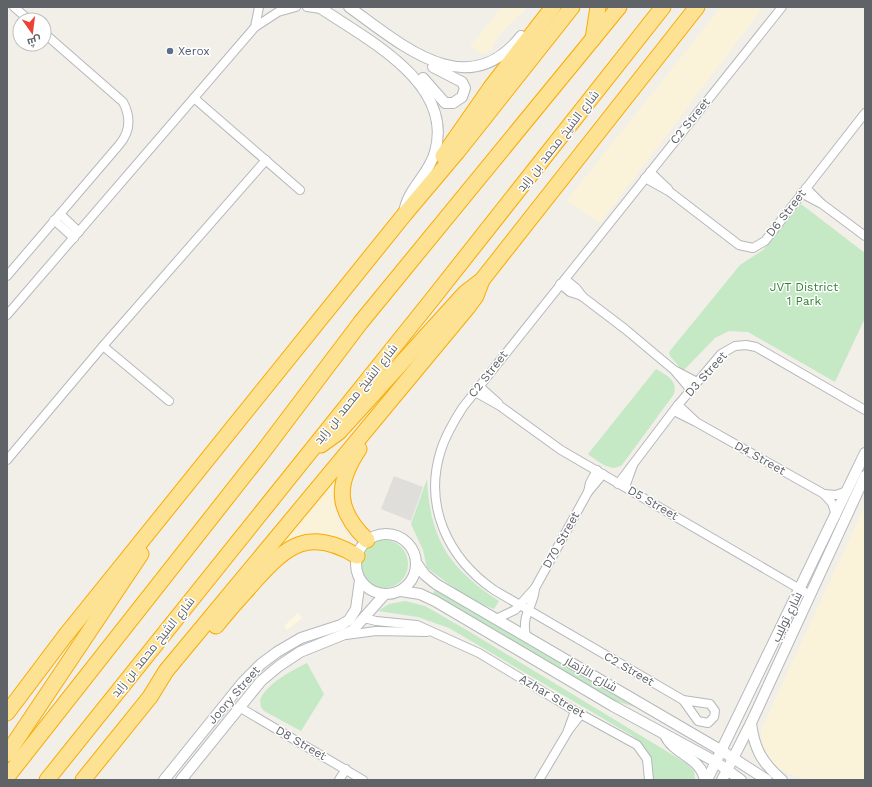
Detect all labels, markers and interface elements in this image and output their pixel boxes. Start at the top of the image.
north arrow [12,12,52,52]
text: ش [26,33,43,49]
place label: Xerox [178,44,210,58]
marker: Xerox [165,46,175,56]
street label: شارع الشيخ محمد بن زايد [514,88,603,195]
street label: C2 Street [667,95,713,147]
street label: D6 Street [763,187,809,239]
park label: JVT District 1 Park [770,280,838,308]
street label: شارع الشيخ محمد بن زايد [311,341,401,447]
street label: C2 Street [465,348,511,400]
street label: D3 Street [682,349,730,399]
street label: D4 Street [732,438,788,478]
street label: D5 Street [625,483,681,523]
street label: D70 Street [540,509,582,571]
street label: شارع توليب [769,590,806,645]
street label: شارع الشيخ محمد بن زايد [108,594,198,700]
street label: C2 Street [601,649,657,689]
street label: شارع الأزهار [561,653,620,695]
street label: Joory Street [205,663,263,727]
street label: Azhar Street [517,672,587,720]
street label: D8 Street [273,723,329,763]

